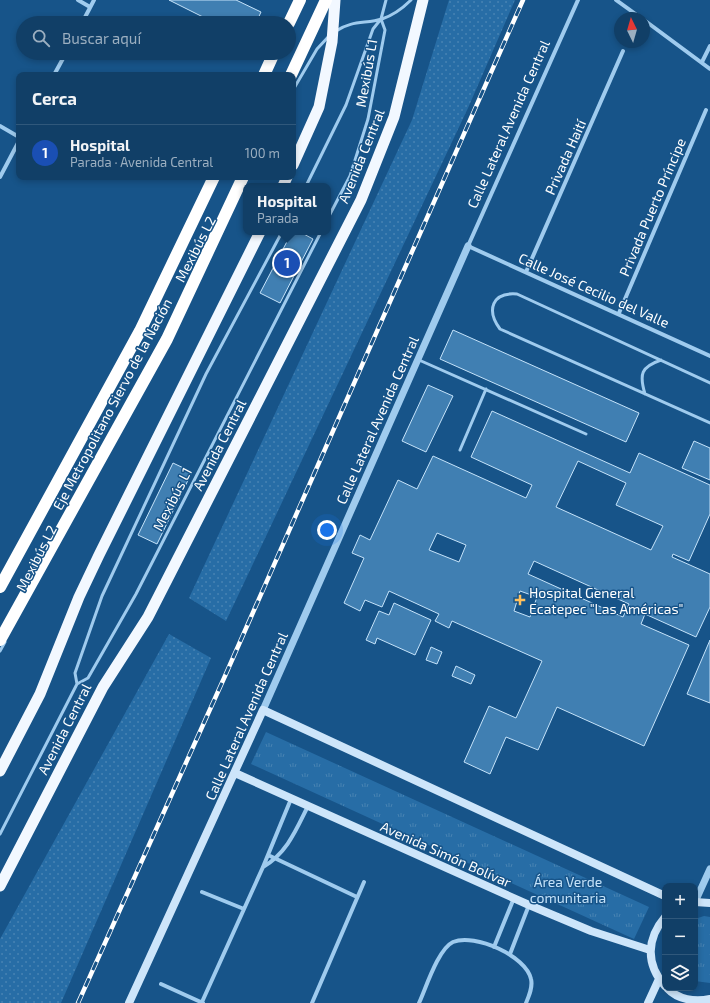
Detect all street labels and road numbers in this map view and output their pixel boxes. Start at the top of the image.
street label: Calle Lateral Avenida Central [463,36,553,211]
street label: Mexibús L1 [352,38,380,108]
street label: Avenida Central [334,106,388,206]
street label: Privada Haití [541,116,589,197]
street label: Privada Puerto Príncipe [615,135,689,279]
street label: Mexibús L2 [171,213,219,285]
street label: Calle José Cecilio del Valle [516,249,672,331]
street label: Eje Metropolitano Siervo de la Nación [49,295,175,513]
street label: Calle Lateral Avenida Central [332,332,422,507]
street label: Avenida Central [189,396,250,493]
street label: Mexibús L1 [149,464,195,534]
street label: Mexibús L2 [12,522,60,594]
street label: Calle Lateral Avenida Central [201,628,291,803]
street label: Avenida Central [34,680,95,777]
street label: Avenida Simón Bolívar [378,817,514,891]

